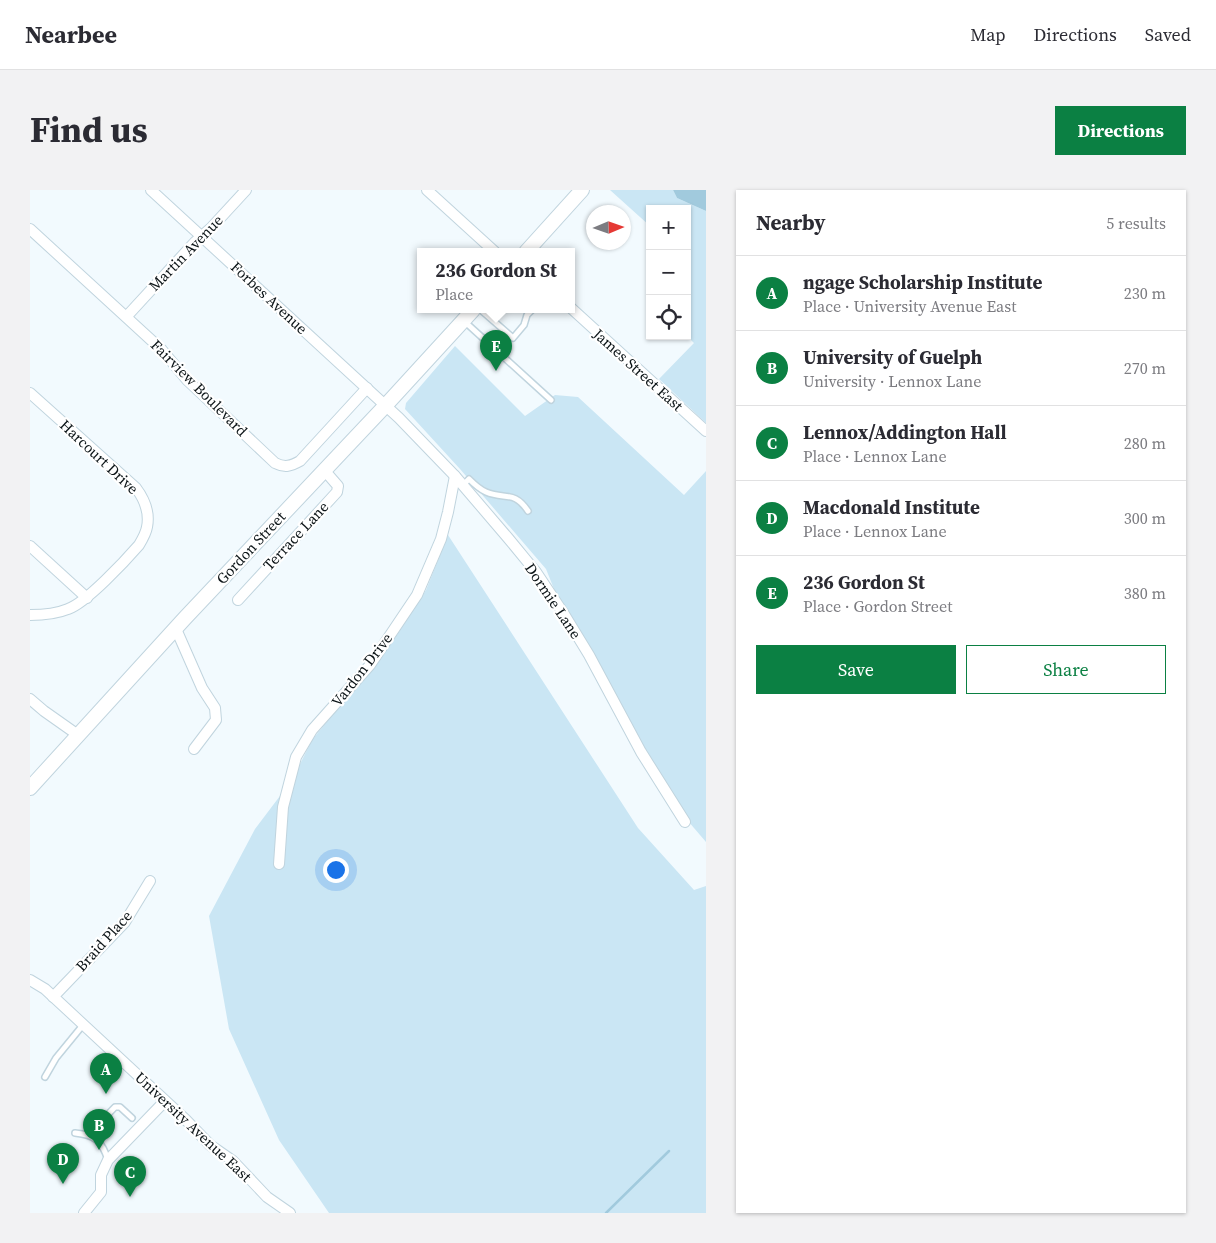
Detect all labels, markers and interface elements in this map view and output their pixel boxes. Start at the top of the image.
text: Nearbee [25,18,117,51]
text: Map [970,22,1006,47]
text: Directions [1034,22,1117,47]
text: Saved [1145,22,1191,47]
text: Find us [30,106,148,154]
button: Directions [1055,106,1186,155]
north arrow [586,205,631,250]
map controls [646,205,691,340]
button: + [646,205,691,250]
text: Nearby [756,208,826,237]
street label: Martin Avenue [144,210,228,295]
text: 5 results [1106,212,1166,234]
popup [417,248,575,313]
button: − [646,250,691,295]
street label: Forbes Avenue [226,257,313,339]
text: 236 Gordon St [435,257,557,283]
text: ngage Scholarship Institute [803,269,1042,295]
text: A [767,282,777,304]
text: 230 m [1124,282,1166,304]
text: Place [435,283,473,305]
button: locate [646,295,691,340]
text: Place · University Avenue East [803,295,1016,317]
street label: James Street East [588,323,688,416]
pin: E [480,330,512,371]
street label: Fairview Boulevard [146,335,253,441]
text: University of Guelph [803,344,982,370]
text: B [767,357,777,379]
text: 270 m [1124,357,1166,379]
text: University · Lennox Lane [803,370,981,392]
street label: Harcourt Drive [55,415,144,499]
text: Lennox/Addington Hall [803,419,1007,445]
text: C [767,432,777,454]
text: 280 m [1124,432,1166,454]
text: Place · Lennox Lane [803,445,947,467]
text: Macdonald Institute [803,494,980,520]
street label: Terrace Lane [258,496,333,575]
street label: Gordon Street [211,506,290,589]
text: D [766,507,778,529]
text: 300 m [1124,507,1166,529]
text: Place · Lennox Lane [803,520,947,542]
street label: Dormie Lane [520,559,587,643]
text: 236 Gordon St [803,569,925,595]
text: E [767,582,777,604]
text: 380 m [1124,582,1166,604]
text: Place · Gordon Street [803,595,952,617]
street label: Vardon Drive [326,628,397,711]
button: Save [756,645,956,694]
button: Share [966,645,1166,694]
your location [323,857,349,883]
street label: Braid Place [71,905,137,976]
pin: A [90,1053,122,1094]
street label: University Avenue East [130,1067,256,1186]
pin: B [83,1109,115,1150]
pin: D [47,1143,79,1184]
pin: C [114,1156,146,1197]

